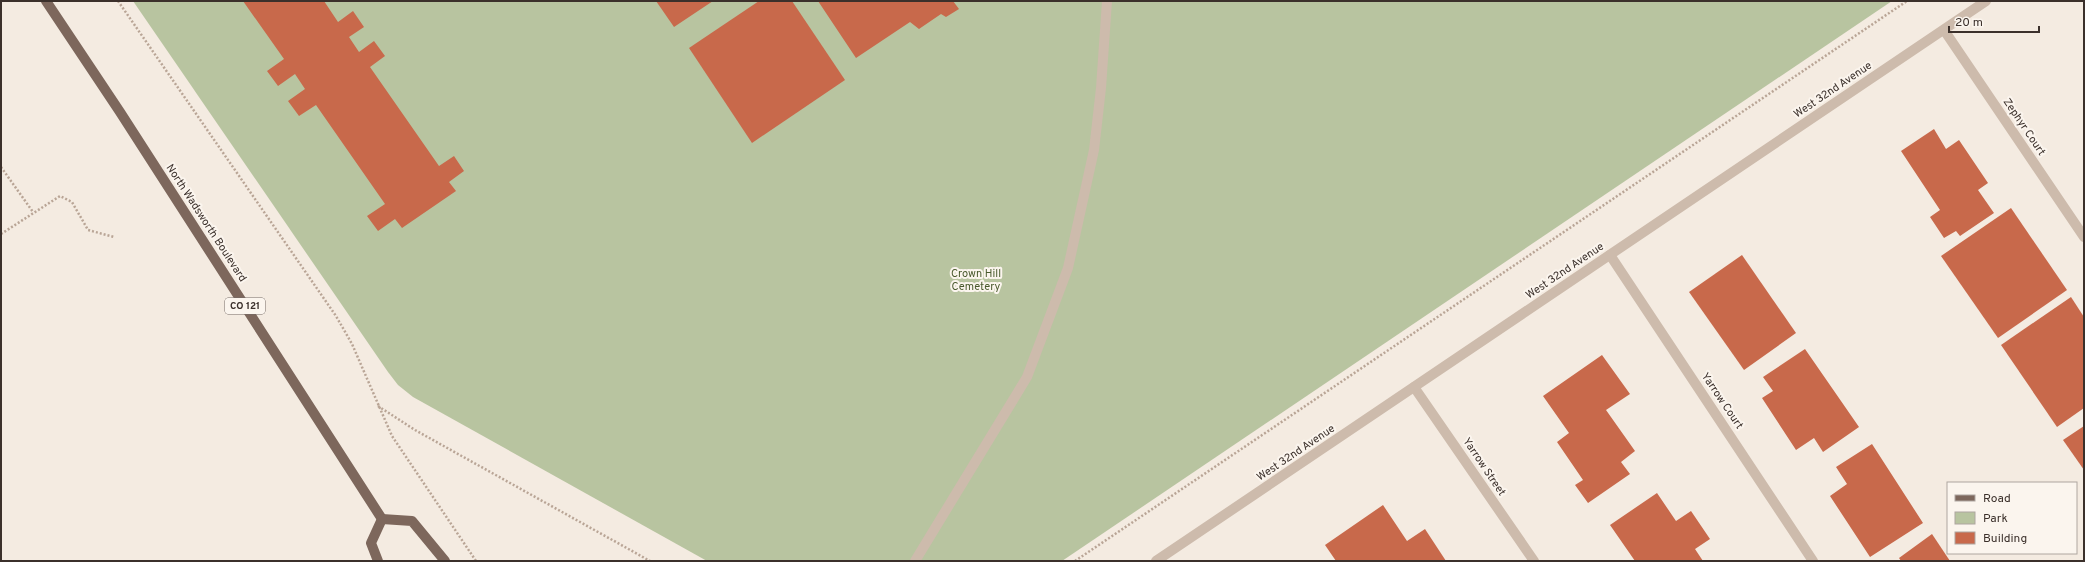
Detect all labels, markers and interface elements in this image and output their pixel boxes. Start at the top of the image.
scale bar [1949,8,2039,34]
text: 20 m [1955,15,1983,31]
street label: West 32nd Avenue [1791,59,1875,121]
street label: Zephyr Court [2000,96,2048,158]
street label: North Wadsworth Boulevard [163,161,249,285]
street label: West 32nd Avenue [1523,240,1607,302]
park label: Crown Hill Cemetery [951,267,1001,294]
road number: CO 121 [225,298,265,314]
street label: Yarrow Court [1698,370,1746,432]
street label: West 32nd Avenue [1254,422,1338,484]
street label: Yarrow Street [1459,435,1509,499]
legend [1947,482,2077,554]
text: Road [1983,491,2011,507]
text: Park [1983,511,2008,527]
text: Building [1983,531,2027,547]

